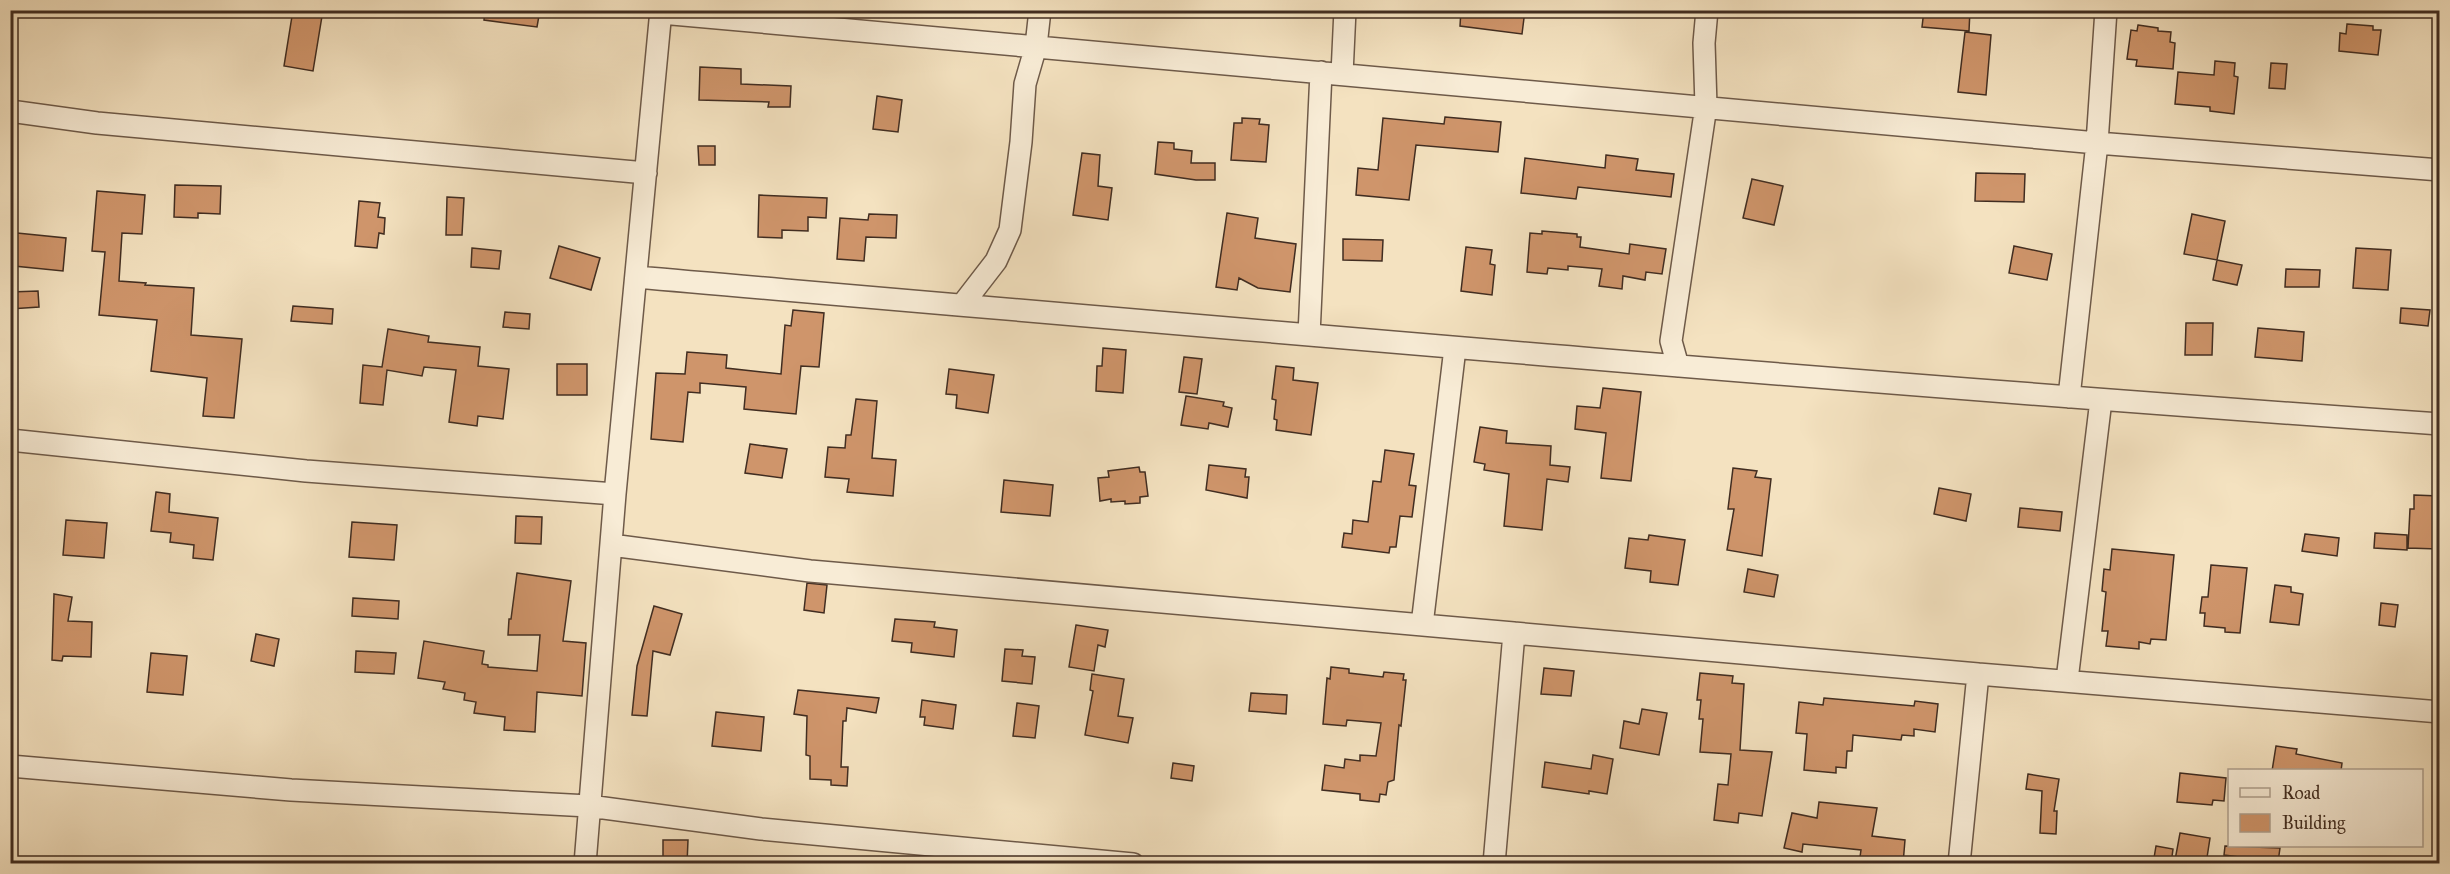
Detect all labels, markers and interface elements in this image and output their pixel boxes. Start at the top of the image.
legend [2228,769,2423,847]
text: Road [2282,782,2320,804]
text: Building [2282,812,2346,835]

